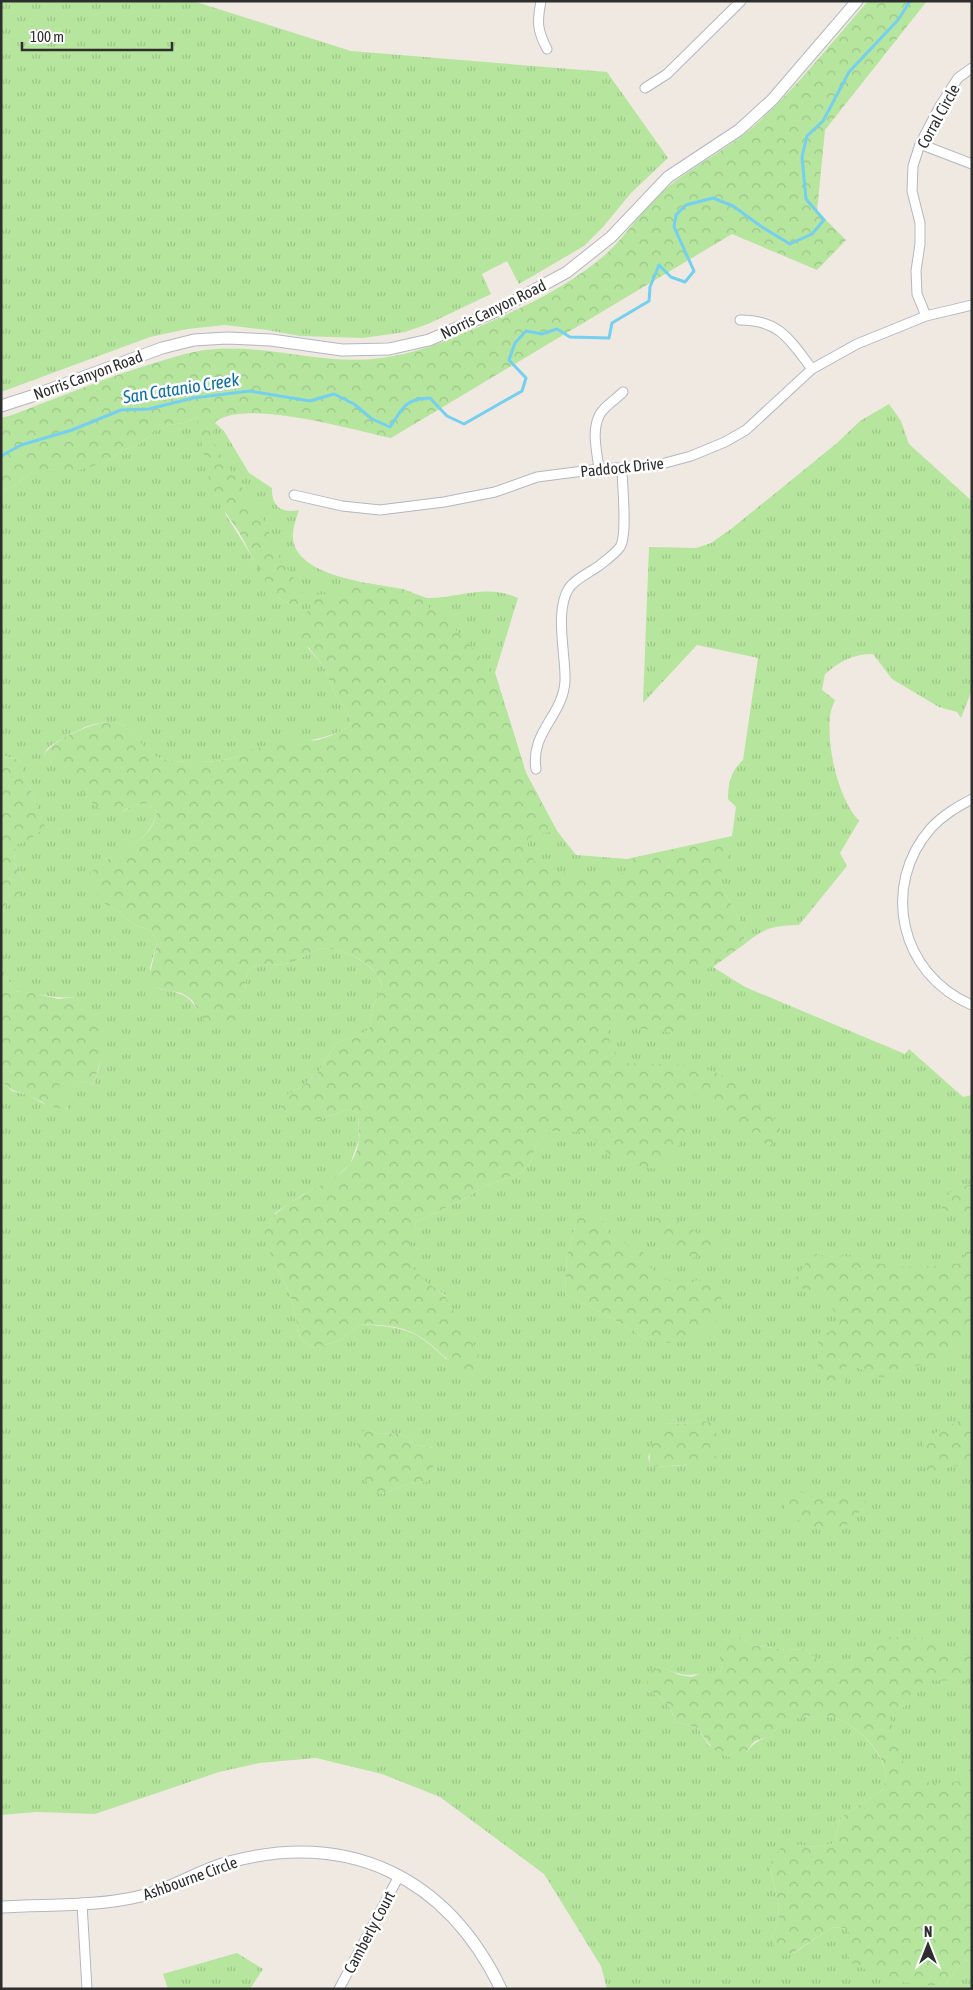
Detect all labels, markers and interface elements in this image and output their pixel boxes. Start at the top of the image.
scale bar [22,20,172,52]
text: 100 m [30,28,64,45]
street label: Corral Circle [913,81,963,151]
street label: Norris Canyon Road [437,276,549,343]
street label: Norris Canyon Road [31,347,145,404]
water label: San Catanio Creek [120,368,242,408]
street label: Paddock Drive [579,454,665,480]
street label: Ashbourne Circle [140,1853,240,1903]
street label: Camberly Court [340,1888,399,1977]
north arrow [903,1920,953,1970]
text: N [924,1924,932,1940]

